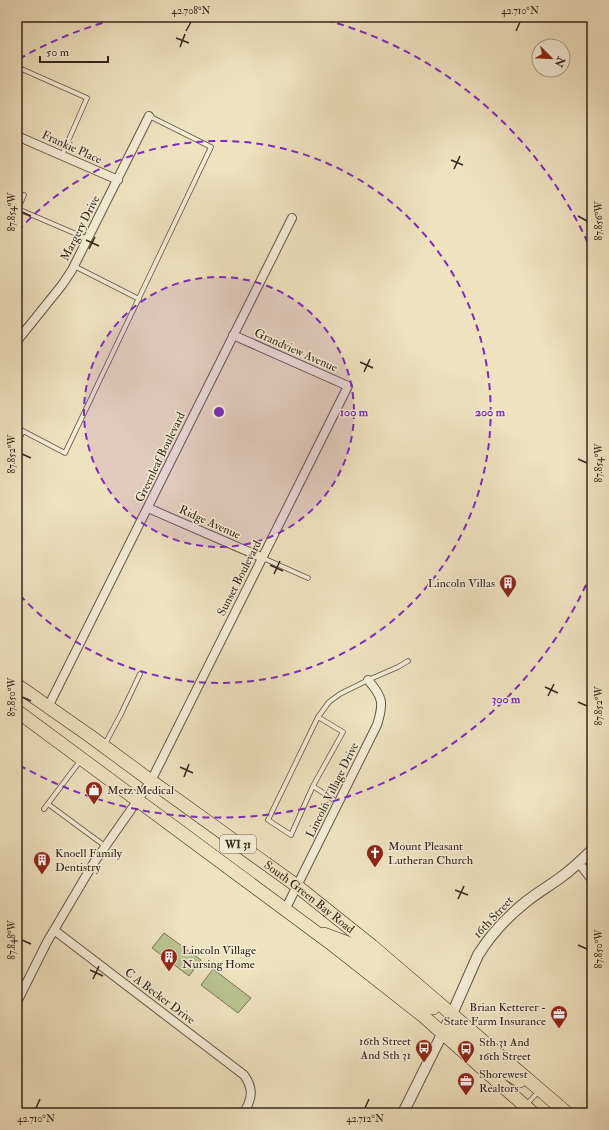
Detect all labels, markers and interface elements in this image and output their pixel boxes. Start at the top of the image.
text: 42.708°N [172,5,210,17]
text: 42.710°N [501,5,539,17]
scale bar [40,38,108,64]
north arrow [531,38,571,78]
text: 50 m [46,45,70,60]
text: N [551,54,568,70]
street label: Frankie Place [39,128,104,167]
text: 87.854°W [6,192,18,231]
street label: Margery Drive [58,193,103,264]
text: 87.856°W [593,201,605,240]
street label: Grandview Avenue [252,325,340,376]
centre of rings [212,405,226,419]
text: 100 m [340,405,369,420]
text: 200 m [475,405,506,420]
street label: Greenleaf Boulevard [132,410,189,505]
text: 87.852°W [6,434,18,473]
text: 87.854°W [593,443,605,482]
street label: Ridge Avenue [177,502,243,543]
street label: Sunset Boulevard [214,538,265,619]
building icon: Lincoln Villas [498,573,518,598]
place label: Lincoln Villas [428,576,495,591]
text: 87.850°W [6,677,18,716]
text: 87.852°W [593,686,605,725]
text: 300 m [492,692,521,707]
street label: Lincoln Village Drive [303,740,362,840]
shop icon: Metz Medical [84,780,104,805]
place label: Metz Medical [107,783,174,798]
road number: WI 31 [220,835,256,853]
place label: Mount Pleasant Lutheran Church [388,839,474,868]
church icon: Mount Pleasant Lutheran Church [365,843,385,868]
place label: Knoell Family Dentistry [55,846,123,875]
building icon: Knoell Family Dentistry [32,850,52,875]
street label: South Green Bay Road [261,858,357,937]
street label: 16th Street [470,893,517,941]
text: 87.848°W [6,919,18,960]
text: 87.850°W [593,929,605,968]
place label: Lincoln Village Nursing Home [182,943,256,972]
building icon: Lincoln Village Nursing Home [159,947,179,972]
street label: C A Becker Drive [122,965,198,1028]
place label: Brian Ketterer - State Farm Insurance [444,1000,546,1029]
office icon: Brian Ketterer - State Farm Insurance [549,1004,569,1029]
place label: 16th Street And Sth 31 [359,1034,411,1063]
place label: Sth 31 And 16th Street [479,1035,531,1064]
bus stop icon: 16th Street And Sth 31 [414,1038,434,1063]
bus stop icon: Sth 31 And 16th Street [456,1039,476,1064]
place label: Shorewest Realtors [479,1067,528,1096]
office icon: Shorewest Realtors [456,1071,476,1096]
text: 42.710°N [17,1113,55,1125]
text: 42.712°N [346,1113,384,1125]

